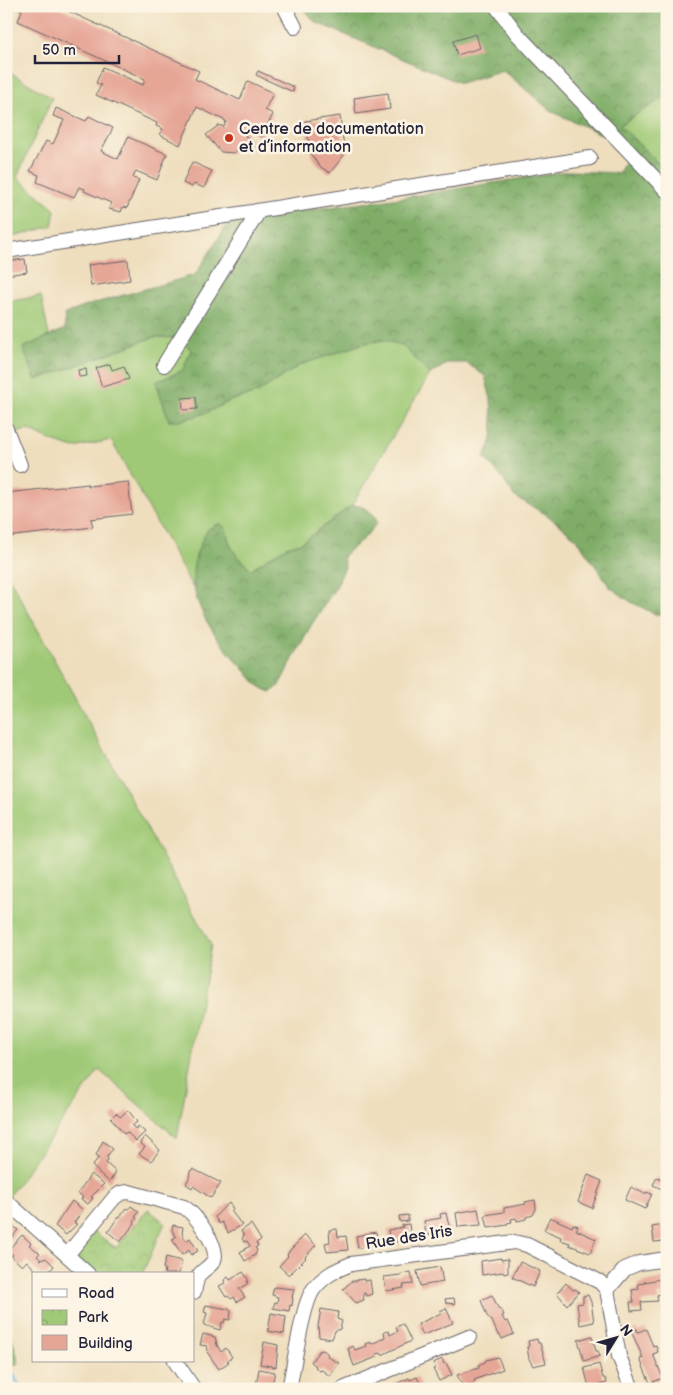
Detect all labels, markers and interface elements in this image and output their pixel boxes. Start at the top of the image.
scale bar [35,32,119,64]
text: 50 m [42,41,76,60]
place label: Centre de documentation et d’information [239,120,424,157]
marker: Centre de documentation et d’information [223,132,235,144]
street label: Rue des Iris [364,1222,454,1254]
legend [32,1272,195,1362]
text: Road [78,1284,114,1303]
text: Park [78,1308,109,1327]
north arrow [590,1312,640,1362]
text: N [616,1321,636,1340]
text: Building [78,1334,133,1353]

